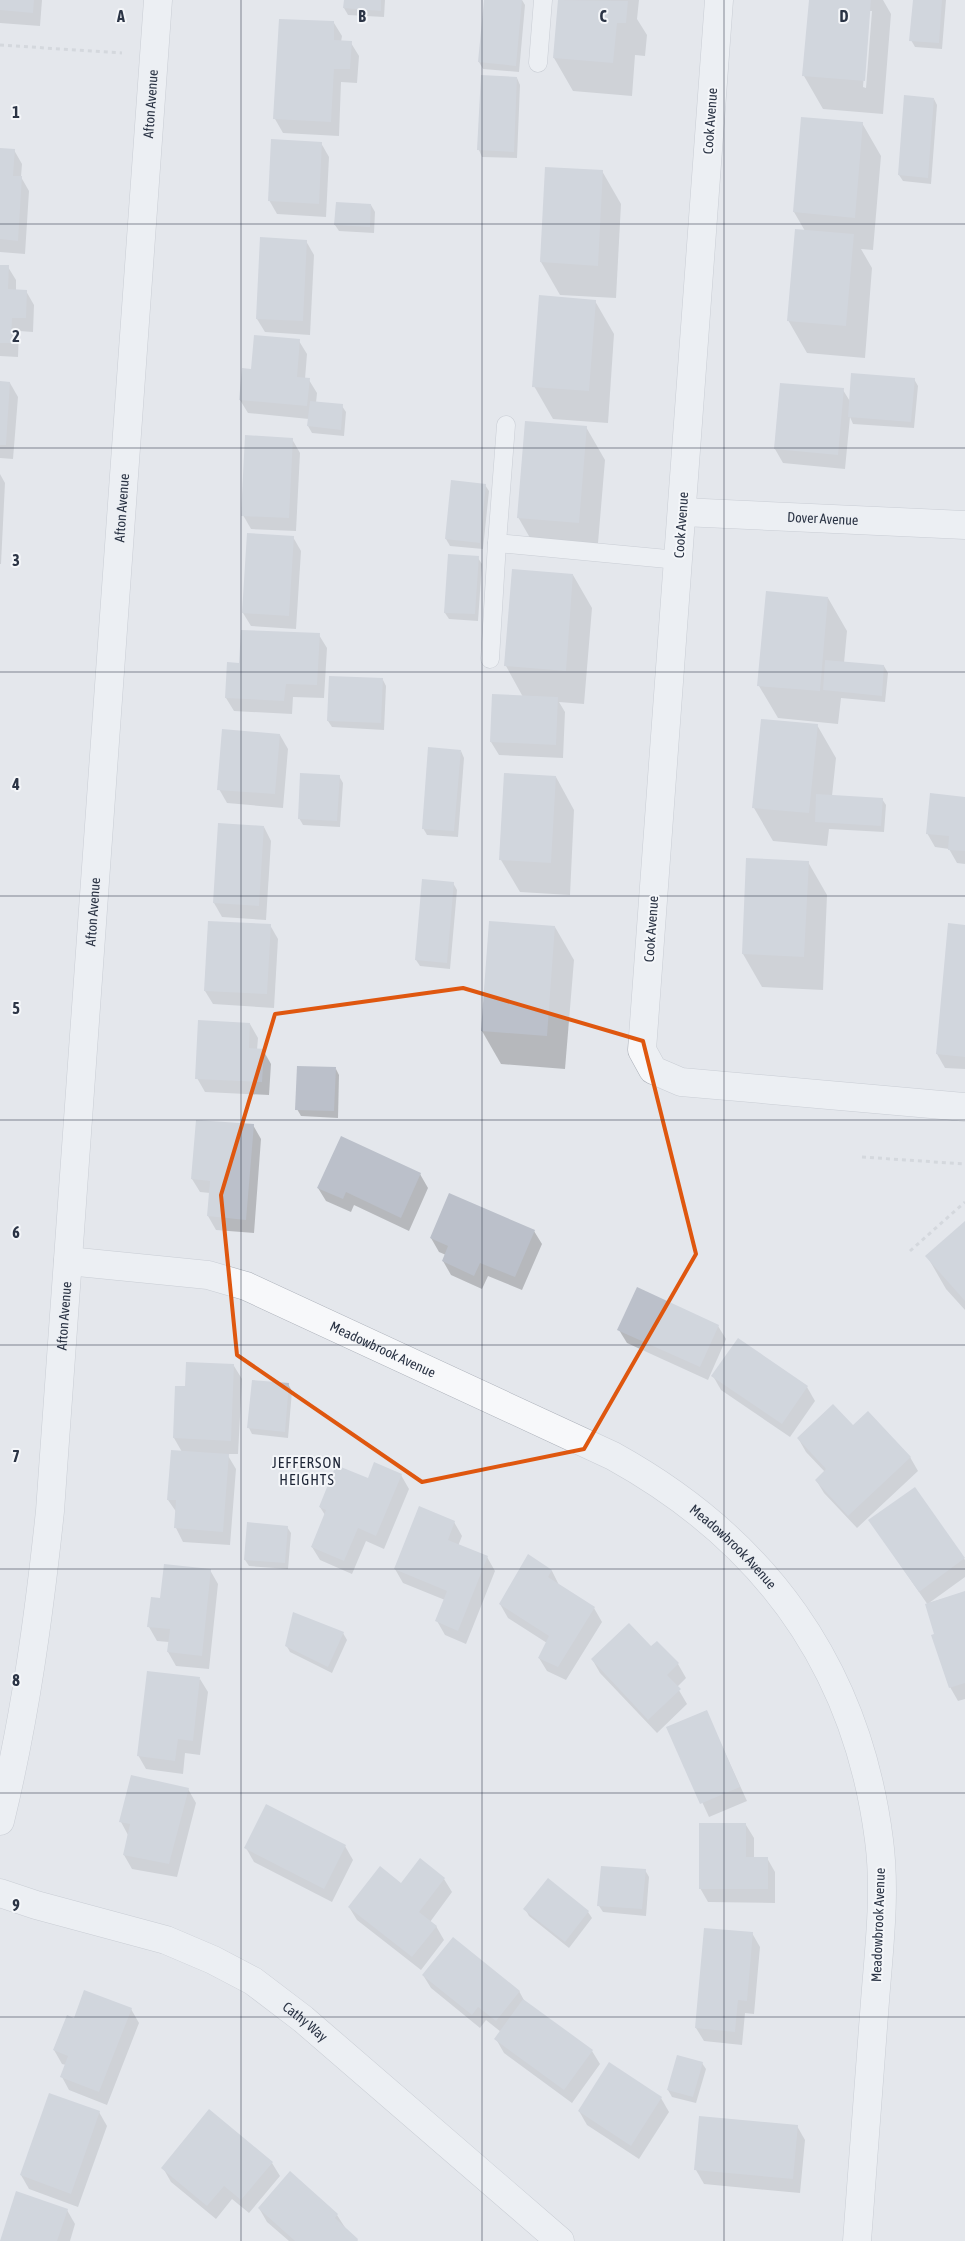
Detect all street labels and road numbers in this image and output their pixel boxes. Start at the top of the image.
street label: Afton Avenue [140,69,161,139]
street label: Cook Avenue [700,87,720,155]
street label: Afton Avenue [111,473,132,543]
street label: Cook Avenue [671,491,691,559]
street label: Dover Avenue [787,509,859,528]
street label: Afton Avenue [82,877,103,947]
street label: Cook Avenue [641,895,661,963]
street label: Afton Avenue [54,1281,74,1351]
street label: Meadowbrook Avenue [327,1318,438,1381]
street label: Meadowbrook Avenue [687,1501,780,1592]
street label: Meadowbrook Avenue [868,1868,888,1982]
street label: Cathy Way [280,1999,331,2045]

